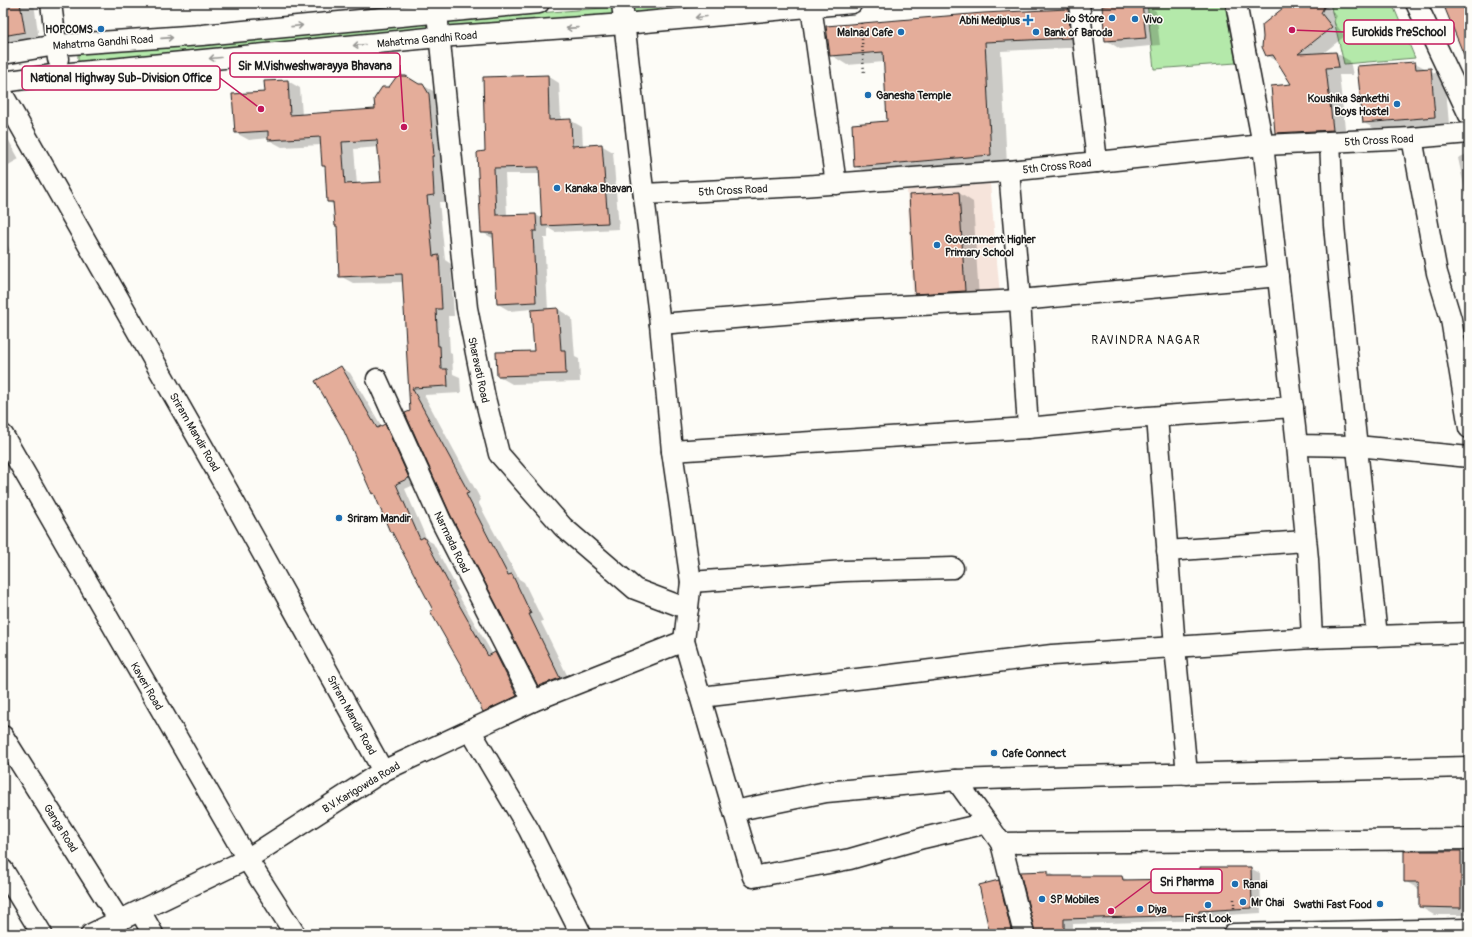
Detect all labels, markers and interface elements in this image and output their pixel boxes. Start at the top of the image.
place label: Jio Store [1063,12,1105,25]
one-way arrow [695,13,708,20]
marker: Jio Store [1107,13,1117,23]
place label: Vivo [1143,13,1163,26]
place label: Abhi Mediplus [959,14,1020,27]
marker: Vivo [1130,14,1140,24]
marker: Abhi Mediplus [1023,15,1033,25]
callout: Eurokids PreSchool [1344,20,1454,44]
one-way arrow [290,22,303,29]
place label: HOPCOMS [45,23,94,36]
marker: HOPCOMS [96,24,106,34]
one-way arrow [566,24,579,31]
text: Eurokids PreSchool [1352,25,1446,40]
place label: Malnad Cafe [837,26,894,39]
place label: Bank of Baroda [1044,26,1112,39]
marker: Malnad Cafe [896,27,906,37]
marker: Bank of Baroda [1031,27,1041,37]
street label: Mahatma Gandhi Road [376,29,478,50]
street label: Mahatma Gandhi Road [52,32,154,52]
one-way arrow [160,34,173,41]
one-way arrow [352,41,365,49]
callout: Sir M.Vishweshwarayya Bhavana [230,53,400,77]
one-way arrow [209,55,222,62]
text: Sir M.Vishweshwarayya Bhavana [238,59,392,74]
callout: National Highway Sub-Division Office [22,66,220,90]
text: National Highway Sub-Division Office [30,71,213,86]
place label: Ganesha Temple [876,89,952,102]
marker: Ganesha Temple [863,90,873,100]
place label: Koushika Sankethi Boys Hostel [1308,92,1389,118]
marker: Koushika Sankethi Boys Hostel [1392,99,1402,109]
street label: 5th Cross Road [1344,132,1414,149]
street label: 5th Cross Road [1022,156,1092,177]
place label: Kanaka Bhavan [565,182,632,195]
street label: 5th Cross Road [698,182,768,199]
marker: Kanaka Bhavan [552,183,562,193]
place label: Government Higher Primary School [945,233,1037,259]
marker: Government Higher Primary School [932,240,942,250]
district label: RAVINDRA NAGAR [1091,333,1201,348]
street label: Sharavati Road [465,336,492,404]
street label: Sriram Mandir Road [167,391,222,474]
street label: Narmada Road [431,509,472,575]
place label: Sriram Mandir [347,512,412,525]
marker: Sriram Mandir [334,513,344,523]
street label: Kaveri Road [128,660,165,713]
street label: Sriram Mandir Road [324,673,379,757]
place label: Cafe Connect [1002,747,1067,760]
marker: Cafe Connect [989,748,999,758]
street label: B.V.Karigowda Road [320,759,402,816]
street label: Ganga Road [41,802,80,855]
callout: Sri Pharma [1151,869,1222,893]
text: Sri Pharma [1160,875,1215,890]
place label: Ranai [1243,878,1267,891]
marker: Ranai [1230,879,1240,889]
place label: SP Mobiles [1050,893,1099,906]
marker: SP Mobiles [1037,894,1047,904]
place label: Mr Chai [1251,896,1284,909]
marker: Mr Chai [1238,897,1248,907]
place label: Swathi Fast Food [1293,898,1372,911]
marker: Swathi Fast Food [1375,899,1385,909]
marker: First Look [1203,900,1213,910]
place label: Diya [1148,903,1167,916]
marker: Diya [1135,904,1145,914]
place label: First Look [1185,912,1232,925]

